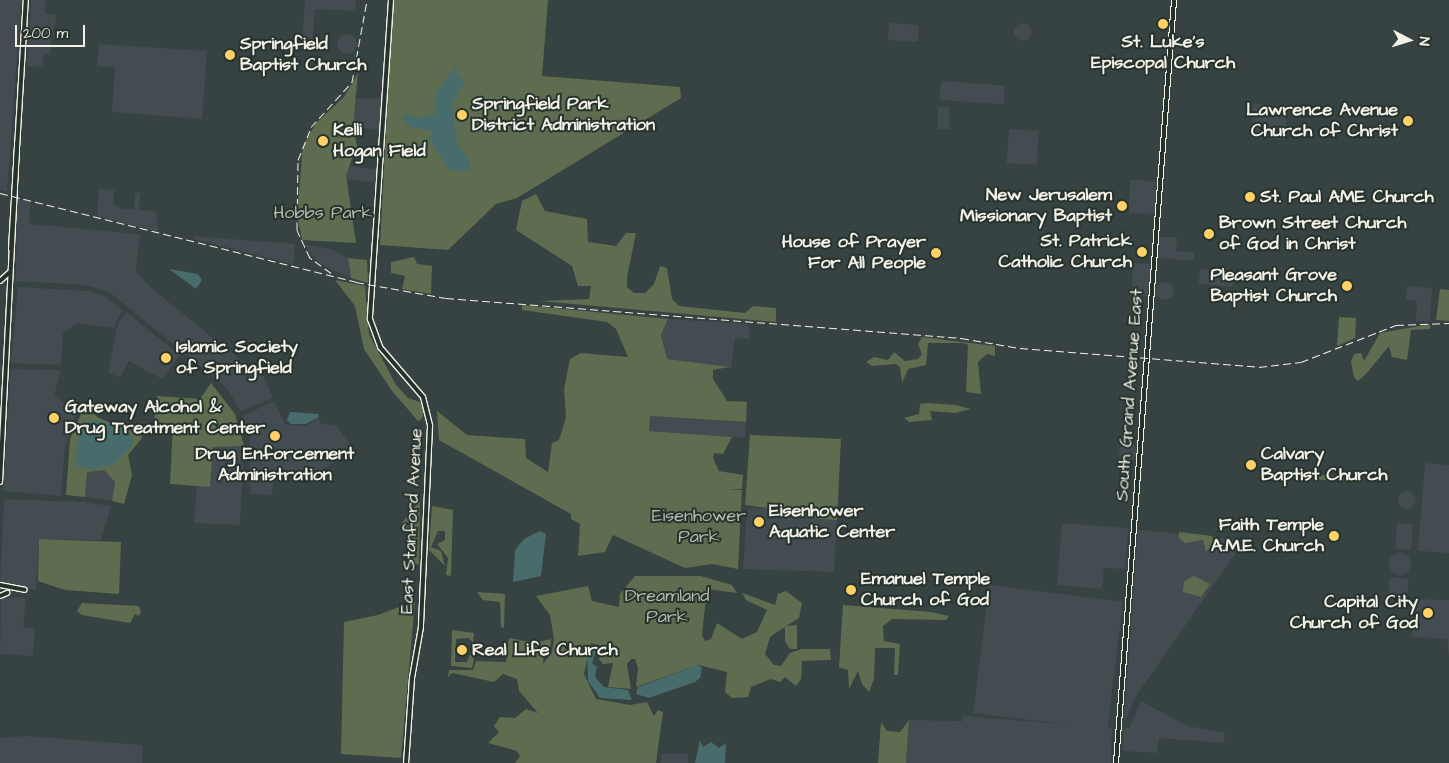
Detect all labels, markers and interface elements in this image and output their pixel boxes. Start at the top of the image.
scale bar [18,15,88,47]
north arrow [1384,15,1434,65]
marker: St. Luke's Episcopal Church [1157,18,1169,30]
text: 200 m [23,23,68,44]
place label: St. Luke's Episcopal Church [1091,32,1235,74]
place label: Springfield Baptist Church [240,34,367,76]
text: N [1414,36,1434,47]
marker: Springfield Baptist Church [224,49,236,61]
place label: Springfield Park District Administration [472,94,655,136]
place label: Lawrence Avenue Church of Christ [1246,100,1398,142]
marker: Springfield Park District Administration [456,109,468,121]
marker: Lawrence Avenue Church of Christ [1402,115,1414,127]
place label: Kelli Hogan Field [333,120,426,162]
marker: Kelli Hogan Field [317,135,329,147]
place label: New Jerusalem Missionary Baptist [960,185,1112,228]
place label: St. Paul AME Church [1260,186,1434,208]
marker: St. Paul AME Church [1244,191,1256,203]
marker: New Jerusalem Missionary Baptist [1116,200,1128,212]
park label: Hobbs Park [273,202,373,224]
place label: Brown Street Church of God in Christ [1219,213,1406,255]
marker: Brown Street Church of God in Christ [1203,228,1215,240]
place label: St. Patrick Catholic Church [999,231,1132,274]
place label: House of Prayer For All People [782,232,926,274]
marker: St. Patrick Catholic Church [1136,246,1148,258]
marker: House of Prayer For All People [930,247,942,259]
place label: Pleasant Grove Baptist Church [1210,265,1337,308]
marker: Pleasant Grove Baptist Church [1341,280,1353,292]
street label: South Grand Avenue East [1112,288,1148,502]
place label: Islamic Society of Springfield [176,337,298,379]
marker: Islamic Society of Springfield [160,352,172,364]
place label: Gateway Alcohol & Drug Treatment Center [65,397,265,439]
marker: Gateway Alcohol & Drug Treatment Center [47,411,61,425]
street label: East Stanford Avenue [396,428,428,614]
marker: Drug Enforcement Administration [269,430,281,442]
place label: Drug Enforcement Administration [196,444,354,486]
place label: Calvary Baptist Church [1261,444,1388,486]
marker: Calvary Baptist Church [1245,459,1257,471]
place label: Eisenhower Aquatic Center [769,501,895,544]
park label: Eisenhower Park [652,506,746,548]
place label: Faith Temple A.M.E. Church [1211,515,1324,558]
marker: Eisenhower Aquatic Center [753,516,765,528]
marker: Faith Temple A.M.E. Church [1328,530,1340,542]
place label: Emanuel Temple Church of God [861,569,990,612]
marker: Emanuel Temple Church of God [845,584,857,596]
park label: Dreamland Park [625,586,709,628]
place label: Capital City Church of God [1290,592,1418,634]
marker: Capital City Church of God [1422,607,1434,619]
place label: Real Life Church [472,639,618,661]
marker: Real Life Church [456,644,468,656]

